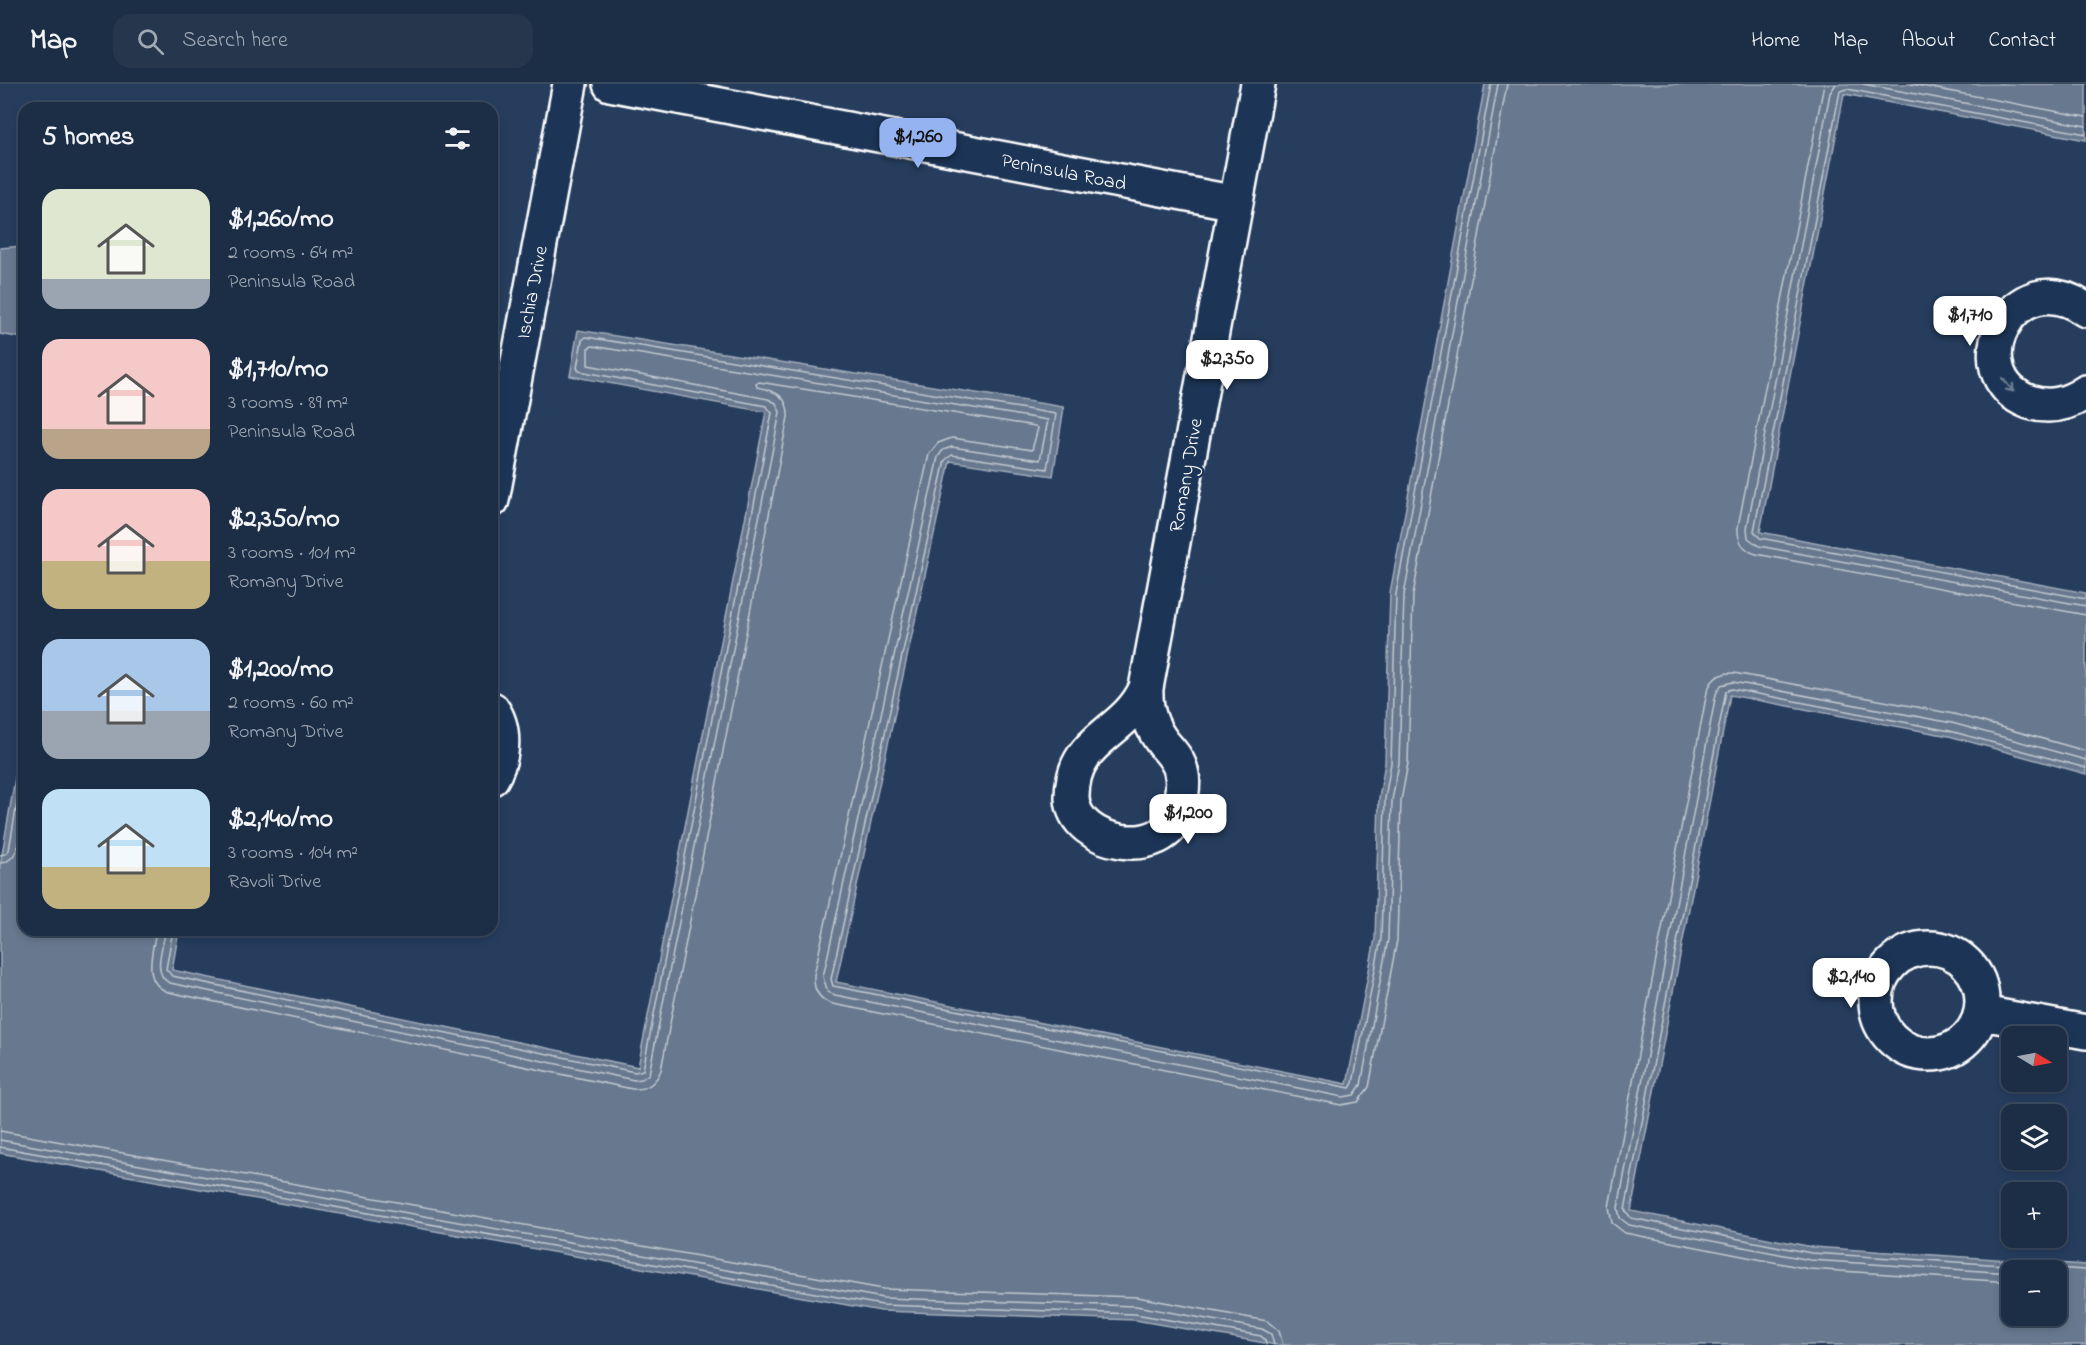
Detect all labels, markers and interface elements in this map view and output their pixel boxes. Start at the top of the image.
search box [113,14,533,68]
text: Map [30,21,77,62]
icon: search [134,25,167,58]
text: Search here [182,25,288,57]
text: Home [1751,26,1800,56]
text: Map [1833,26,1868,56]
text: About [1901,26,1955,56]
text: Contact [1988,26,2056,56]
pin: $1,260 [869,118,967,169]
text: 5 homes [42,119,134,157]
icon: filters [441,122,474,155]
text: $1,260 [893,123,943,152]
street label: Peninsula Road [998,147,1129,200]
text: $1,260/mo [228,201,334,239]
icon: home [90,213,162,285]
text: 2 rooms · 64 m² [228,239,353,268]
street label: Ischia Drive [510,243,557,342]
text: Peninsula Road [228,268,355,297]
pin: $1,710 [1921,296,2019,347]
text: $1,710 [1947,301,1993,330]
pin: $2,350 [1178,340,1276,391]
text: $2,350 [1200,345,1254,374]
text: $1,710/mo [228,351,328,389]
icon: home [90,363,162,435]
one-way arrow [2002,377,2015,393]
text: 3 rooms · 89 m² [228,389,348,418]
street label: Romany Drive [1163,416,1212,535]
text: Peninsula Road [228,418,355,447]
text: $2,350/mo [228,501,340,539]
icon: home [90,513,162,585]
text: 3 rooms · 101 m² [228,539,356,568]
text: Romany Drive [228,568,344,597]
text: $1,200/mo [228,651,334,689]
icon: home [90,663,162,735]
text: 2 rooms · 60 m² [228,689,354,718]
text: Romany Drive [228,718,344,747]
pin: $1,200 [1139,794,1237,845]
text: $1,200 [1163,799,1213,828]
text: $2,140/mo [228,801,333,839]
icon: home [90,813,162,885]
text: 3 rooms · 104 m² [228,839,358,868]
text: Ravoli Drive [228,868,321,897]
pin: $2,140 [1802,958,1900,1009]
text: $2,140 [1827,963,1875,992]
north arrow [2001,1026,2067,1092]
map controls [2001,1026,2067,1326]
button: layers [2001,1104,2067,1170]
button: + [2001,1182,2067,1248]
button: − [2001,1260,2067,1326]

